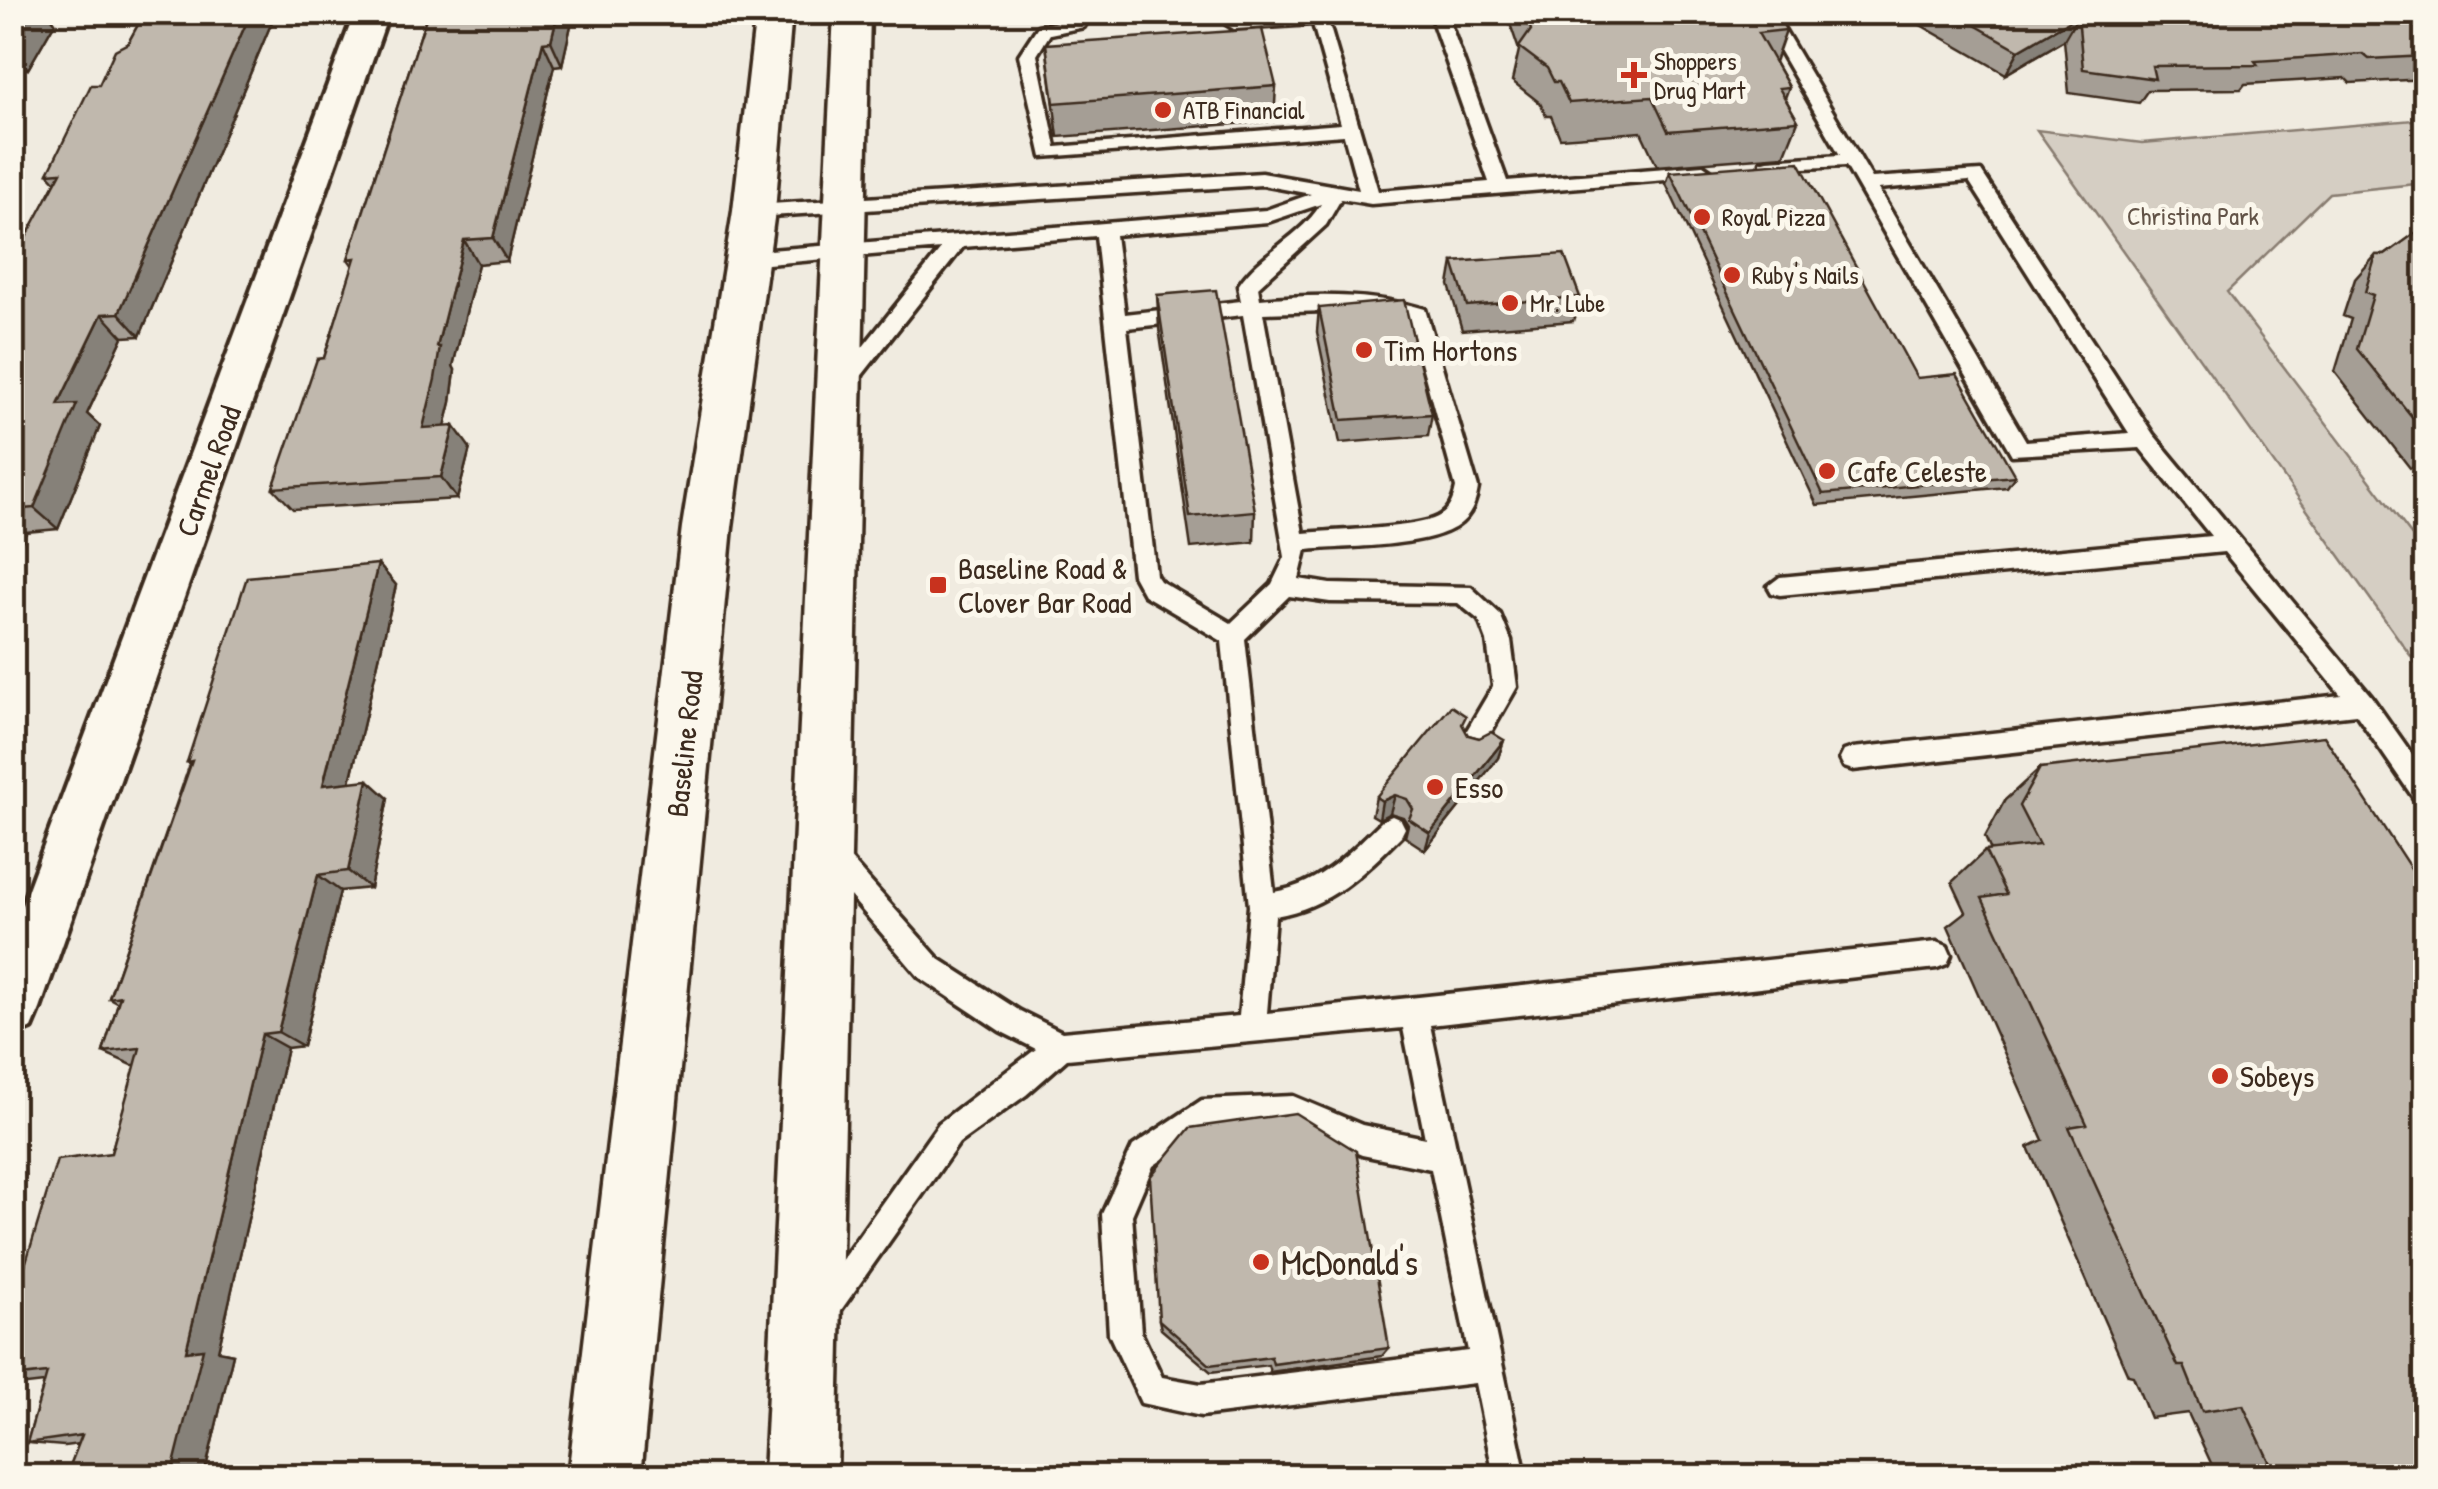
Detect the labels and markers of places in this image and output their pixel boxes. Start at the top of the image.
place label: Shoppers Drug Mart [1654,44,1746,107]
marker: Shoppers Drug Mart [1623,64,1645,86]
place label: ATB Financial [1183,93,1305,127]
marker: ATB Financial [1152,99,1174,121]
place label: Royal Pizza [1722,200,1825,234]
marker: Royal Pizza [1691,206,1713,228]
place label: Ruby's Nails [1752,258,1859,292]
marker: Ruby's Nails [1721,264,1743,286]
place label: Mr. Lube [1530,286,1605,320]
marker: Mr. Lube [1499,292,1521,314]
place label: Tim Hortons [1384,330,1517,370]
marker: Tim Hortons [1353,339,1375,361]
place label: Cafe Celeste [1847,451,1987,491]
marker: Cafe Celeste [1816,460,1838,482]
place label: Baseline Road & Clover Bar Road [958,548,1132,622]
marker: Baseline Road & Clover Bar Road [927,574,949,596]
place label: Esso [1455,767,1503,807]
marker: Esso [1424,776,1446,798]
place label: Sobeys [2240,1056,2314,1096]
marker: Sobeys [2209,1065,2231,1087]
place label: McDonald's [1281,1239,1418,1286]
marker: McDonald's [1250,1251,1272,1273]

